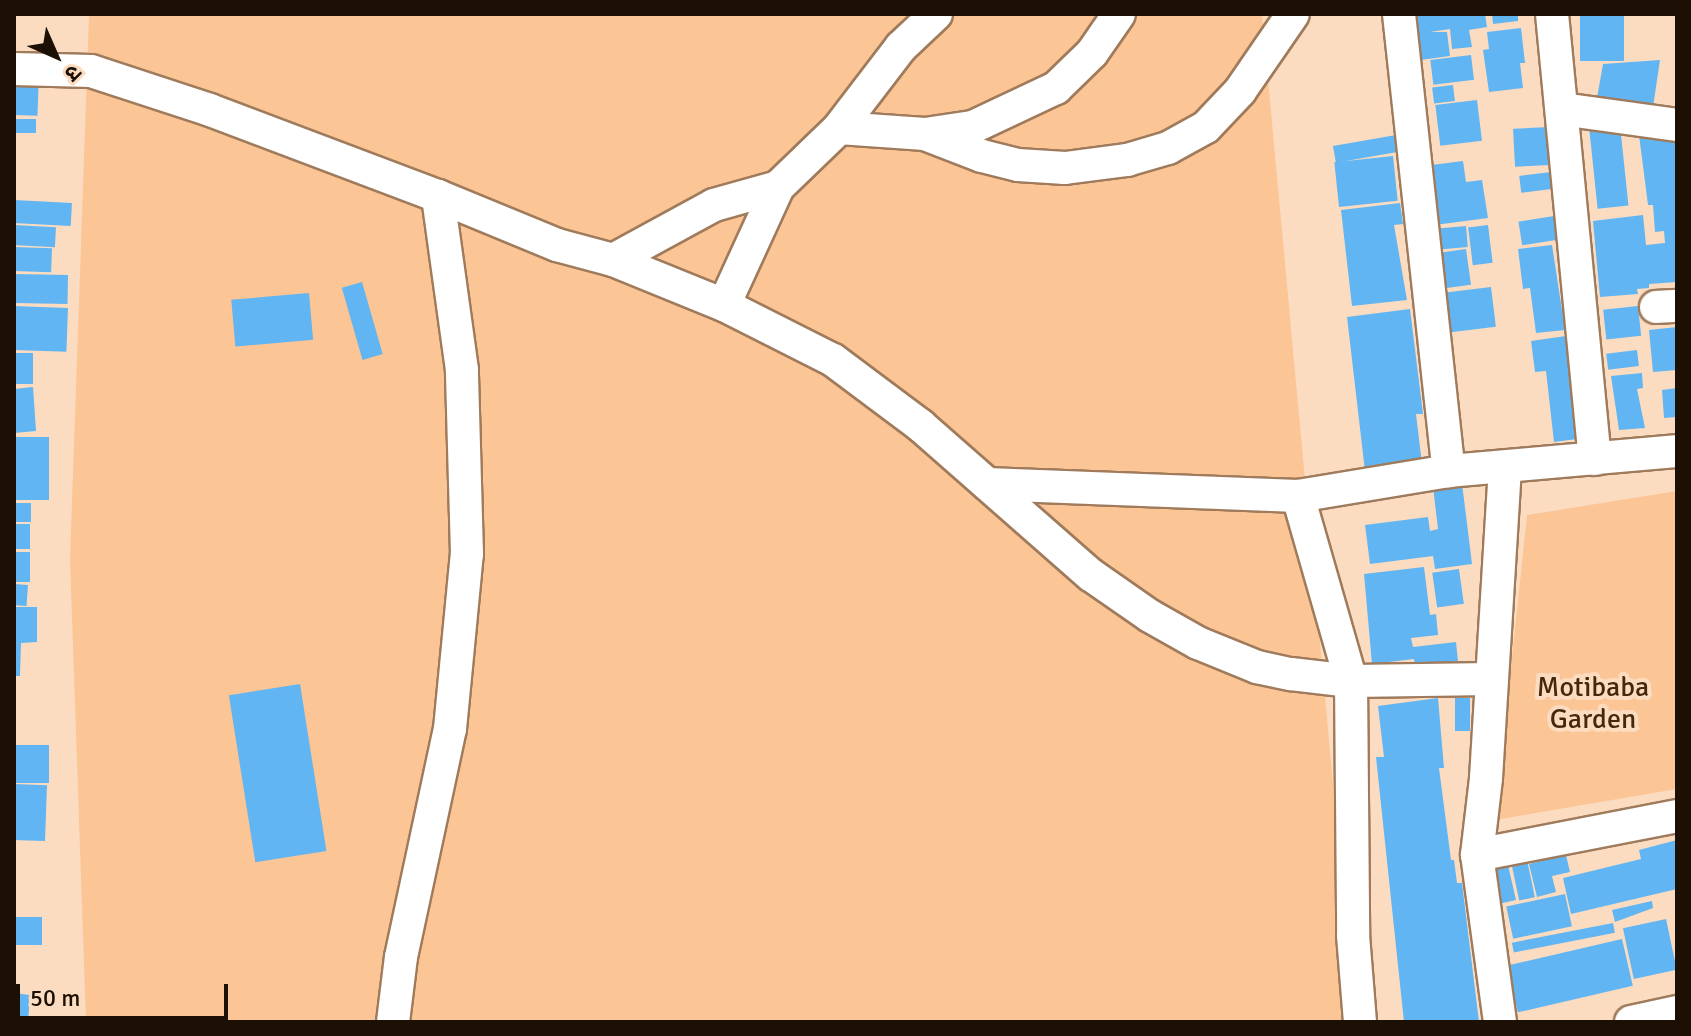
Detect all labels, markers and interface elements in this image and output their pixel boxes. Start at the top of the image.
north arrow [16,16,96,96]
text: उ [59,59,87,87]
park label: Motibaba Garden [1537,670,1649,736]
scale bar [20,968,232,1018]
text: 50 m [30,983,80,1013]

